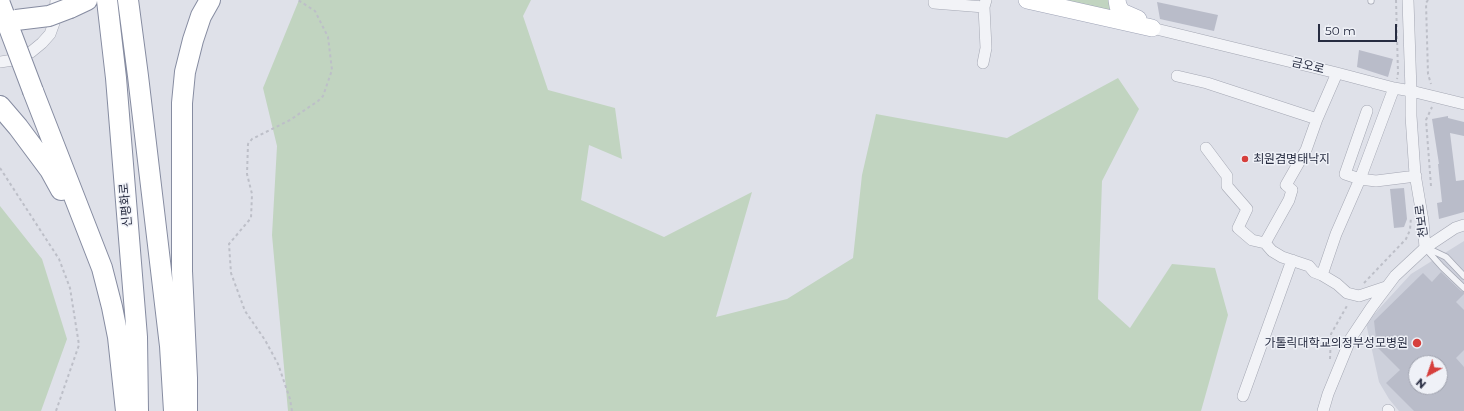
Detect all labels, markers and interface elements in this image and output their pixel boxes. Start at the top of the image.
scale bar [1320,16,1399,42]
text: 50 m [1325,23,1356,38]
street label: 금오로 [1290,55,1326,77]
place label: 최원겸명태낙지 [1253,152,1330,166]
marker: 최원겸명태낙지 [1240,154,1250,164]
street label: 신평화로 [117,182,135,228]
street label: 천보로 [1413,204,1431,238]
place label: 가톨릭대학교의정부성모병원 [1264,336,1408,350]
marker: 가톨릭대학교의정부성모병원 [1411,337,1423,349]
north arrow [1408,355,1448,395]
text: N [1413,375,1429,392]

